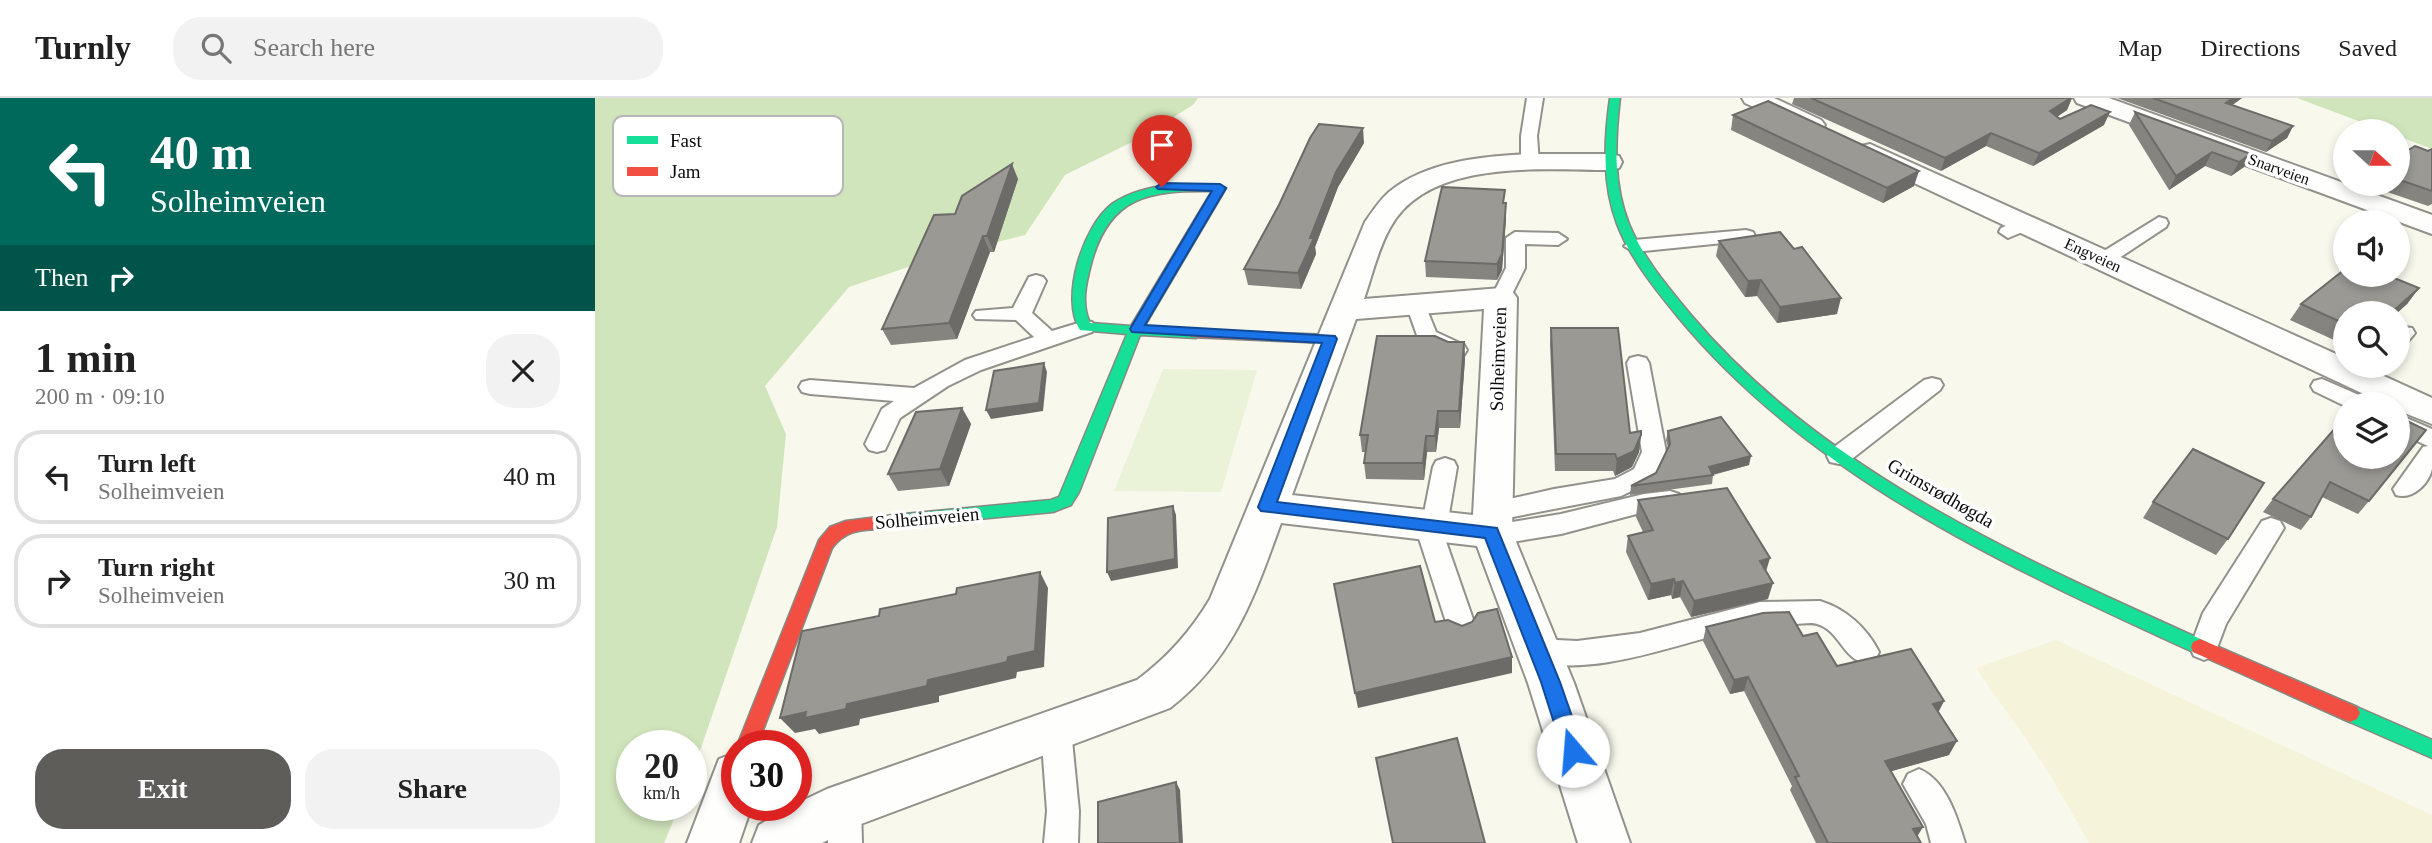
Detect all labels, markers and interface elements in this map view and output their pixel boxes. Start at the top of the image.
search box [173,17,663,80]
icon: search [197,29,235,67]
text: Turnly [35,30,131,66]
text: Search here [253,33,375,62]
text: Map [2118,35,2162,61]
text: Directions [2200,35,2300,61]
text: Saved [2338,35,2397,61]
pin [1132,115,1192,187]
legend [613,116,843,196]
north arrow [2333,119,2410,196]
map controls [2333,119,2410,469]
text: 40 m [150,125,252,180]
icon: left [35,126,126,217]
icon: arrive [1143,126,1181,164]
text: Fast [670,130,702,151]
street label: Snarveien [2246,150,2312,188]
text: Jam [670,161,701,182]
text: Solheimveien [150,183,326,219]
button: sound [2333,210,2410,287]
street label: Engveien [2062,235,2124,276]
icon: right [102,259,140,297]
text: Then [35,263,88,292]
button: search [2333,301,2410,378]
street label: Solheimveien [1486,306,1510,412]
button: close [486,334,560,408]
text: 1 min [35,335,137,381]
text: 200 m · 09:10 [35,384,165,409]
button: layers [2333,392,2410,469]
text: Turn left [98,449,196,478]
street label: Grimsrødhøgda [1884,454,1998,532]
icon: left [39,458,77,496]
text: 40 m [503,462,556,491]
text: Solheimveien [98,479,224,504]
street label: Solheimveien [874,503,980,533]
text: Turn right [98,553,215,582]
icon: right [39,562,77,600]
text: 30 m [503,566,556,595]
text: Solheimveien [98,583,224,608]
position arrow [1536,714,1610,788]
speed limit sign: 30 [721,730,812,821]
text: 20 [644,747,679,786]
button: Exit [35,749,291,829]
button: Share [305,749,560,829]
text: km/h [643,783,680,803]

